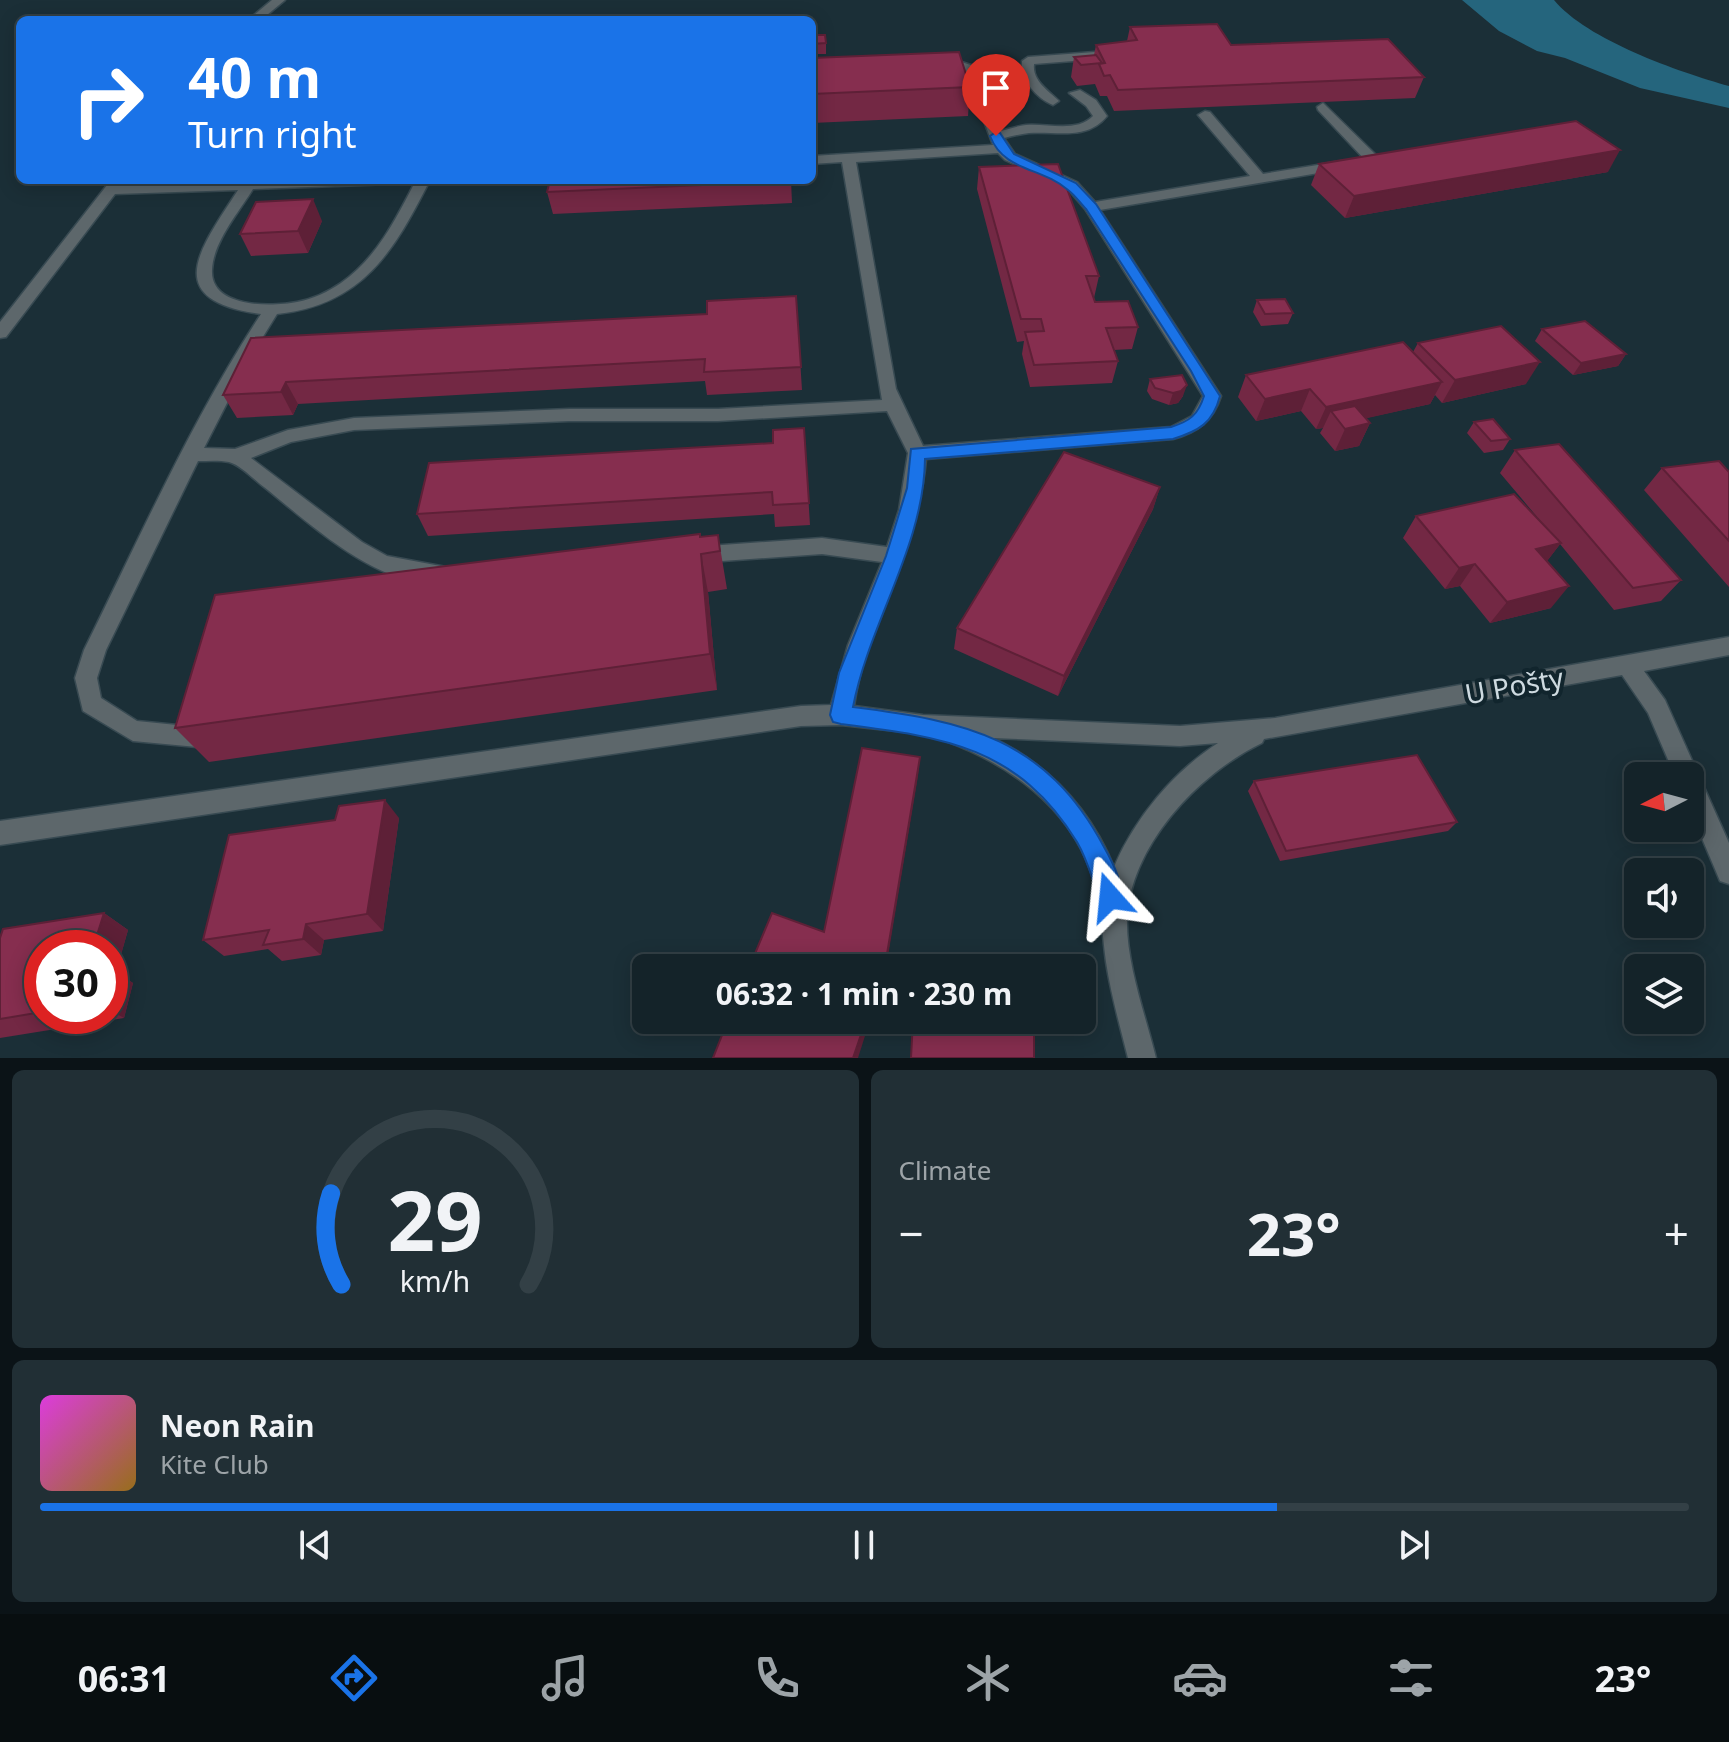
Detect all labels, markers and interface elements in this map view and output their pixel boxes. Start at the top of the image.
text: 40 m [188,38,321,114]
icon: right [56,48,160,152]
pin [962,54,1030,136]
icon: arrive [974,66,1018,110]
text: Turn right [188,110,356,159]
street label: U Pošty [1462,658,1567,712]
north arrow [1624,762,1704,842]
map controls [1624,762,1704,1034]
position arrow [1068,855,1152,939]
button: sound [1624,858,1704,938]
speed limit sign: 30 [24,930,128,1034]
button: layers [1624,954,1704,1034]
text: 06:32 · 1 min · 230 m [716,973,1012,1014]
text: Climate [899,1152,991,1188]
text: 29 [388,1162,483,1275]
text: 23° [1247,1192,1341,1274]
text: − [899,1203,924,1263]
text: + [1664,1203,1689,1263]
text: km/h [400,1261,470,1300]
text: Neon Rain [160,1405,314,1446]
text: Kite Club [160,1446,269,1482]
icon: previous [293,1523,337,1567]
icon: pause [842,1523,886,1567]
icon: next [1392,1523,1436,1567]
icon: directions [326,1650,382,1706]
icon: music [537,1650,593,1706]
icon: phone [749,1650,805,1706]
icon: climate [960,1650,1016,1706]
icon: car [1172,1650,1228,1706]
icon: filters [1383,1650,1439,1706]
text: 06:31 [78,1654,170,1703]
text: 23° [1595,1654,1651,1703]

